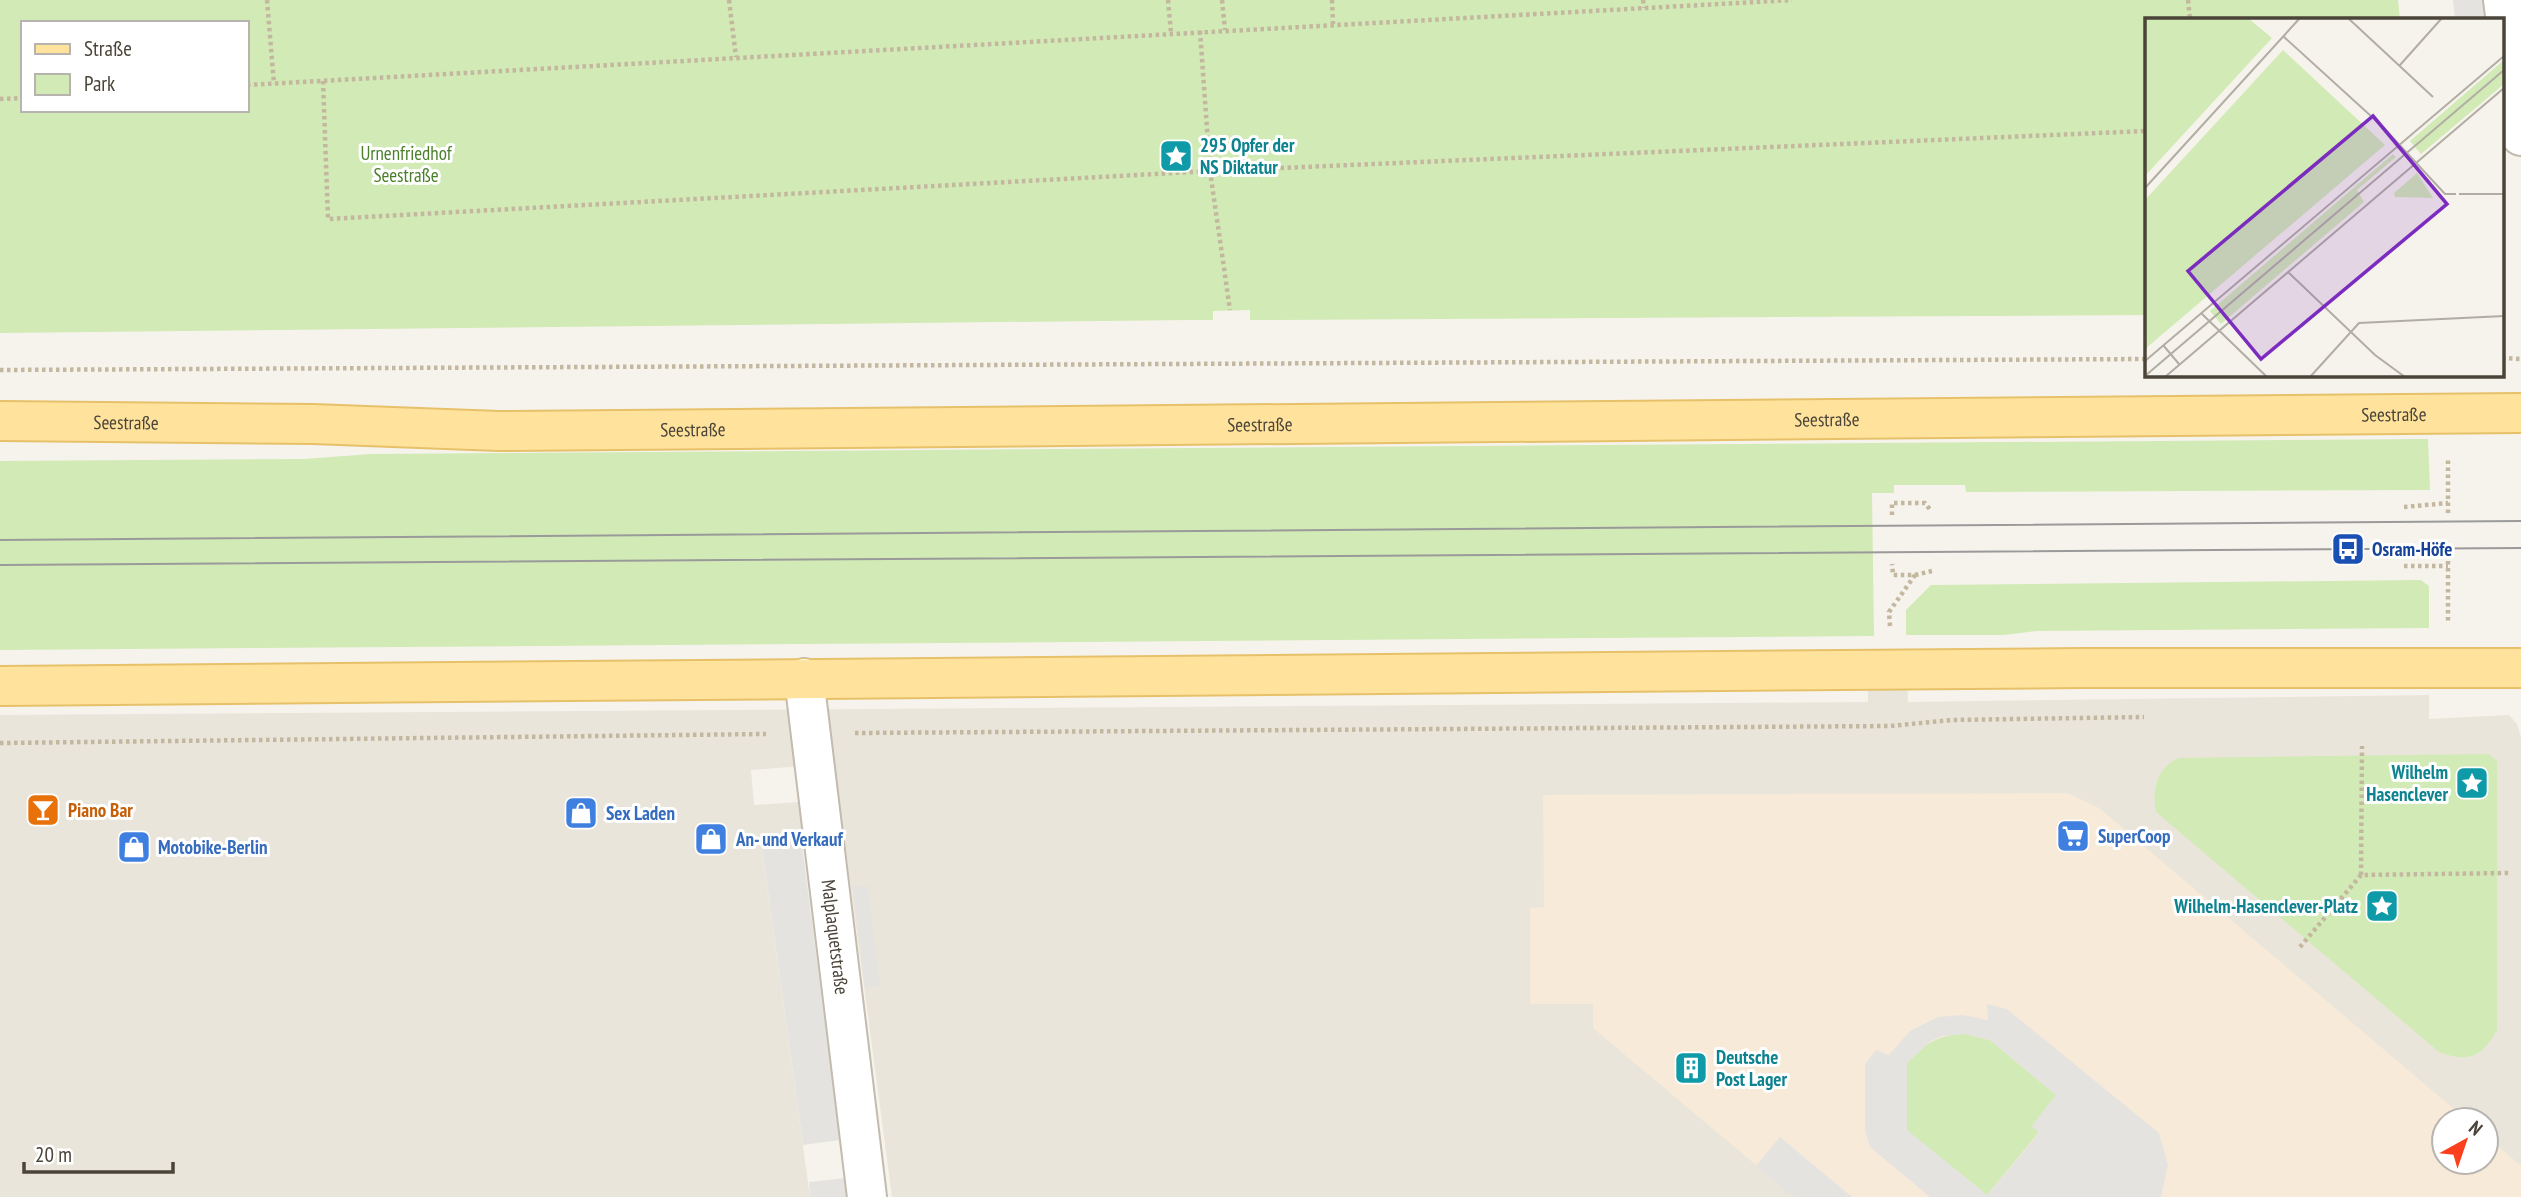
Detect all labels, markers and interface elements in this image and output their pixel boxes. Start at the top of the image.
inset map [2145,18,2504,376]
legend [21,21,248,112]
text: Straße [84,35,132,62]
text: Park [84,70,115,97]
place label: 295 Opfer der NS Diktatur [1200,133,1295,179]
place icon: 295 Opfer der NS Diktatur [1157,137,1195,175]
park label: Urnenfriedhof Seestraße [360,141,453,187]
street label: Seestraße [2361,402,2427,426]
street label: Seestraße [1794,407,1860,431]
street label: Seestraße [93,410,159,435]
street label: Seestraße [1227,412,1293,437]
street label: Seestraße [660,417,726,442]
bus stop icon: Osram-Höfe [2329,530,2367,568]
place label: Osram-Höfe [2372,537,2452,561]
place label: Wilhelm Hasenclever [2366,760,2448,806]
place icon: Wilhelm Hasenclever [2453,764,2491,802]
bar icon: Piano Bar [24,791,62,829]
shop icon: Sex Laden [562,794,600,832]
place label: Piano Bar [68,798,133,822]
place label: Sex Laden [606,801,675,825]
supermarket icon: SuperCoop [2054,817,2092,855]
shop icon: An- und Verkauf [692,820,730,858]
place label: SuperCoop [2098,824,2171,848]
place label: An- und Verkauf [735,827,843,851]
shop icon: Motobike-Berlin [115,828,153,866]
place label: Motobike-Berlin [158,835,268,859]
street label: Malplaquetstraße [817,878,854,996]
place icon: Wilhelm-Hasenclever-Platz [2363,887,2401,925]
place label: Wilhelm-Hasenclever-Platz [2173,894,2358,918]
place label: Deutsche Post Lager [1716,1045,1787,1091]
building icon: Deutsche Post Lager [1672,1049,1710,1087]
north arrow [2430,1106,2500,1176]
text: N [2464,1115,2488,1140]
scale bar [24,1130,173,1174]
text: 20 m [35,1141,72,1168]

